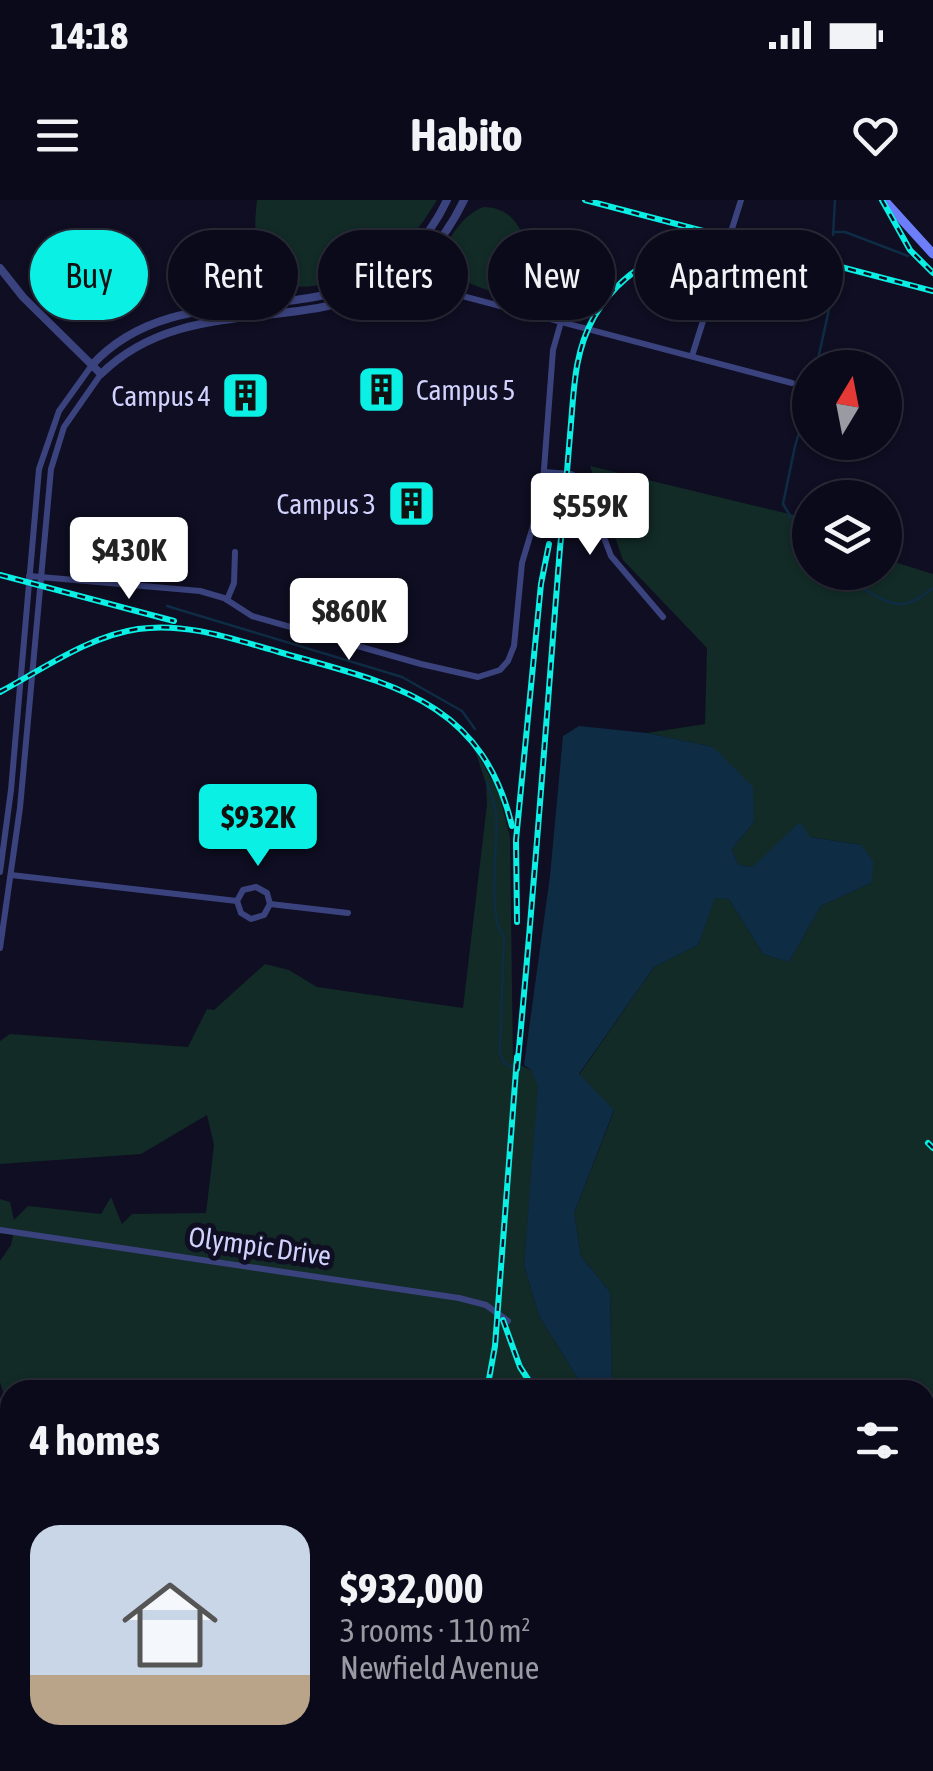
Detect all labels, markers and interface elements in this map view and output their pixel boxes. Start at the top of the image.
text: 14:18 [50,14,128,57]
icon: menu [30,108,85,163]
icon: heart [848,108,903,163]
text: Habito [410,109,523,161]
chip: Buy [30,230,148,320]
chip: Rent [168,230,298,320]
chip: Filters [318,230,468,320]
chip: New [488,230,615,320]
chip: Apartment [635,230,843,320]
north arrow [792,350,902,460]
map controls [792,350,902,590]
building icon: Campus 5 [355,364,407,416]
building icon: Campus 4 [220,370,272,422]
place label: Campus 5 [416,374,515,406]
place label: Campus 4 [112,380,211,412]
pin: $559K [520,473,660,558]
building icon: Campus 3 [385,478,437,530]
button: layers [792,480,902,590]
text: $559K [553,487,627,524]
place label: Campus 3 [277,488,376,520]
pin: $430K [59,517,199,602]
text: $430K [92,531,166,568]
pin: $860K [279,578,419,663]
text: $860K [312,592,386,629]
pin: $932K [188,784,328,869]
text: $932K [221,798,295,835]
street label: Olympic Drive [187,1220,333,1272]
icon: filters [850,1413,905,1468]
text: 4 homes [30,1416,160,1464]
text: $932,000 [340,1564,484,1612]
icon: home [110,1565,230,1685]
text: 3 rooms · 110 m² [340,1612,530,1649]
text: Newfield Avenue [340,1649,539,1686]

